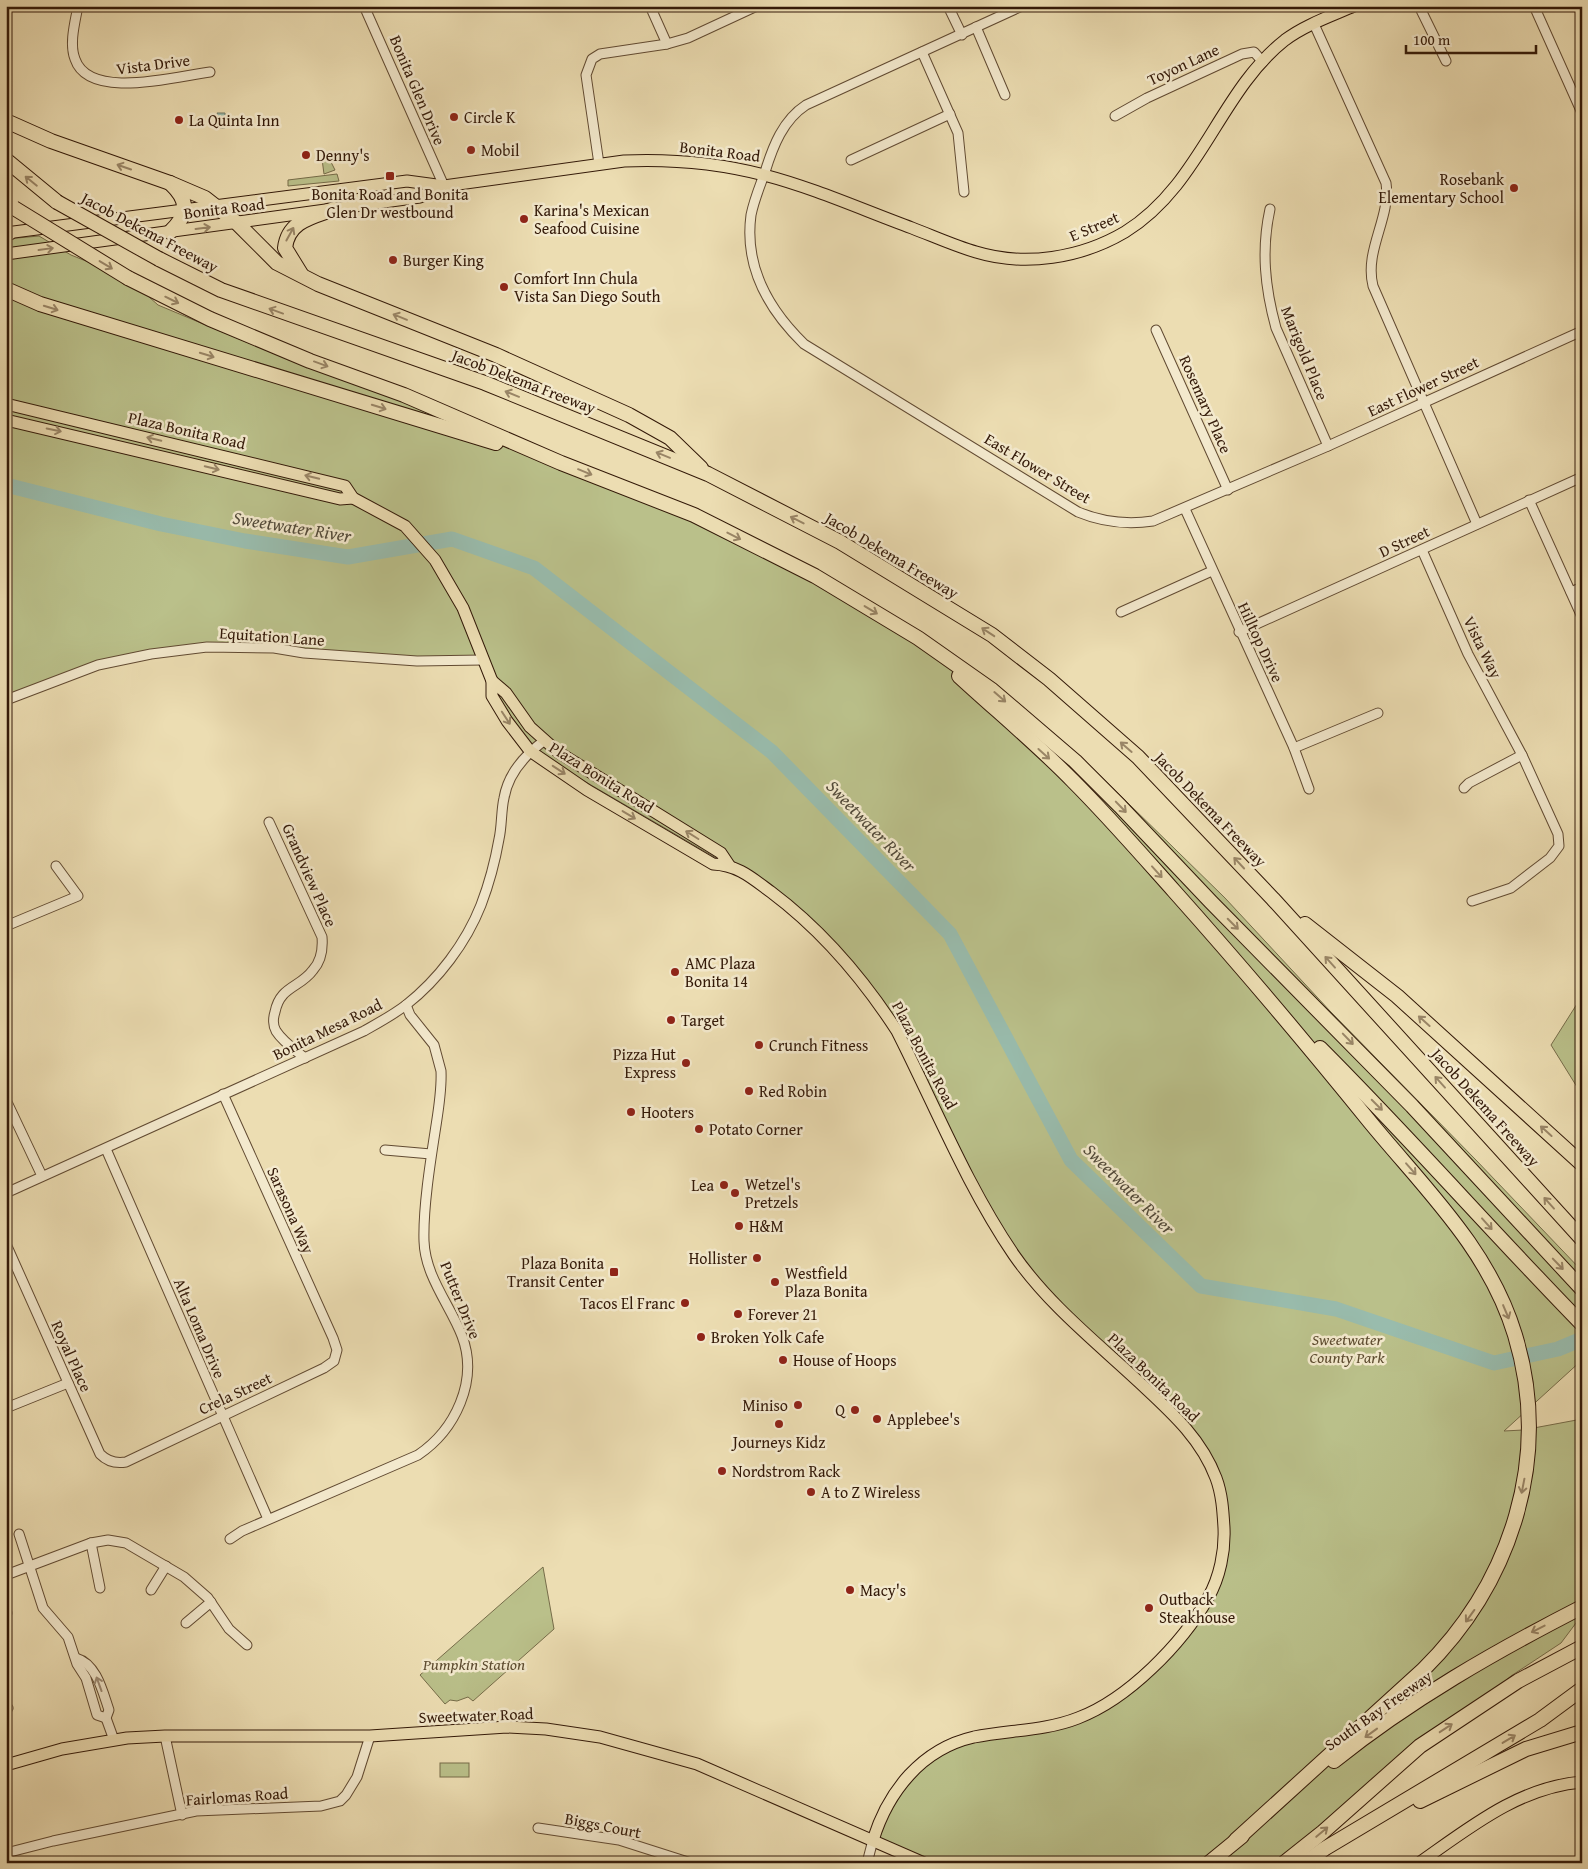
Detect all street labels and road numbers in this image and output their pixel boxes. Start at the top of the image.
street label: Bonita Glen Drive [384,31,452,149]
street label: Toyon Lane [1143,37,1223,91]
street label: Vista Drive [115,48,191,80]
street label: Bonita Road [678,134,762,168]
street label: Jacob Dekema Freeway [75,185,223,278]
street label: Bonita Road [182,191,266,225]
street label: E Street [1065,205,1123,247]
street label: Marigold Place [1275,302,1335,404]
street label: Jacob Dekema Freeway [447,342,599,419]
street label: East Flower Street [1363,350,1483,422]
street label: Rosemary Place [1174,351,1238,457]
street label: Plaza Bonita Road [126,405,248,455]
street label: East Flower Street [980,427,1096,510]
street label: Jacob Dekema Freeway [819,504,963,604]
street label: D Street [1375,519,1434,563]
street label: Hilltop Drive [1232,598,1290,686]
street label: Vista Way [1458,612,1508,682]
street label: Equitation Lane [219,620,325,652]
street label: Plaza Bonita Road [545,735,659,819]
street label: Jacob Dekema Freeway [1148,744,1273,872]
street label: Grandview Place [276,819,344,931]
street label: Bonita Mesa Road [268,992,386,1066]
street label: Plaza Bonita Road [886,997,964,1114]
street label: Jacob Dekema Freeway [1425,1041,1546,1172]
street label: Sarasona Way [261,1163,321,1257]
street label: Putter Drive [435,1257,487,1343]
street label: Alta Loma Drive [168,1274,232,1382]
street label: Royal Place [46,1316,98,1396]
street label: Plaza Bonita Road [1103,1327,1206,1428]
street label: Crela Street [194,1365,276,1420]
street label: South Bay Freeway [1319,1664,1437,1756]
street label: Sweetwater Road [418,1701,534,1729]
street label: Fairlomas Road [185,1780,289,1812]
street label: Biggs Court [563,1806,643,1844]

